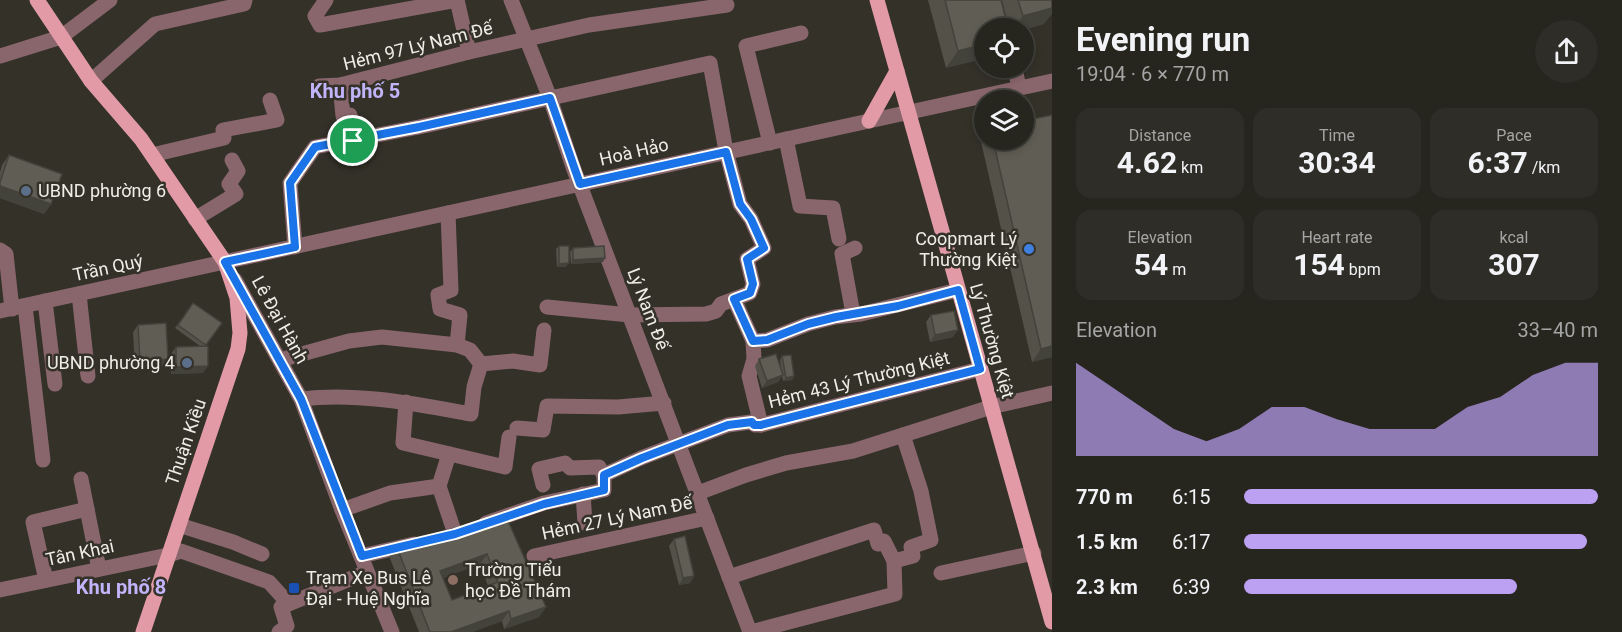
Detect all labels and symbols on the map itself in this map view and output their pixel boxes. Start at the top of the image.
street label: Hẻm 97 Lý Nam Đế [341,16,496,74]
district label: Khu phố 5 [310,79,400,103]
pin [327,115,378,166]
street label: Hoà Hảo [597,133,670,170]
place label: UBND phường 6 [38,180,166,201]
marker: UBND phường 6 [19,184,33,198]
place label: Coopmart Lý Thường Kiệt [915,228,1017,270]
marker: Coopmart Lý Thường Kiệt [1022,242,1036,256]
street label: Trần Quý [71,250,145,285]
street label: Lý Nam Đế [623,265,674,354]
street label: Lê Đại Hành [248,272,313,367]
street label: Lý Thường Kiệt [966,281,1019,401]
street label: Hẻm 43 Lý Thường Kiệt [766,347,952,412]
place label: UBND phường 4 [47,352,175,373]
marker: UBND phường 4 [180,356,194,370]
street label: Thuận Kiều [161,396,210,488]
street label: Hẻm 27 Lý Nam Đế [540,491,695,544]
street label: Tân Khai [44,535,116,570]
place label: Trường Tiểu học Đề Thám [465,559,571,601]
place label: Trạm Xe Bus Lê Đại - Huệ Nghĩa [306,567,431,609]
marker: Trường Tiểu học Đề Thám [446,573,460,587]
district label: Khu phố 8 [76,575,166,599]
marker: Trạm Xe Bus Lê Đại - Huệ Nghĩa [287,581,301,595]

